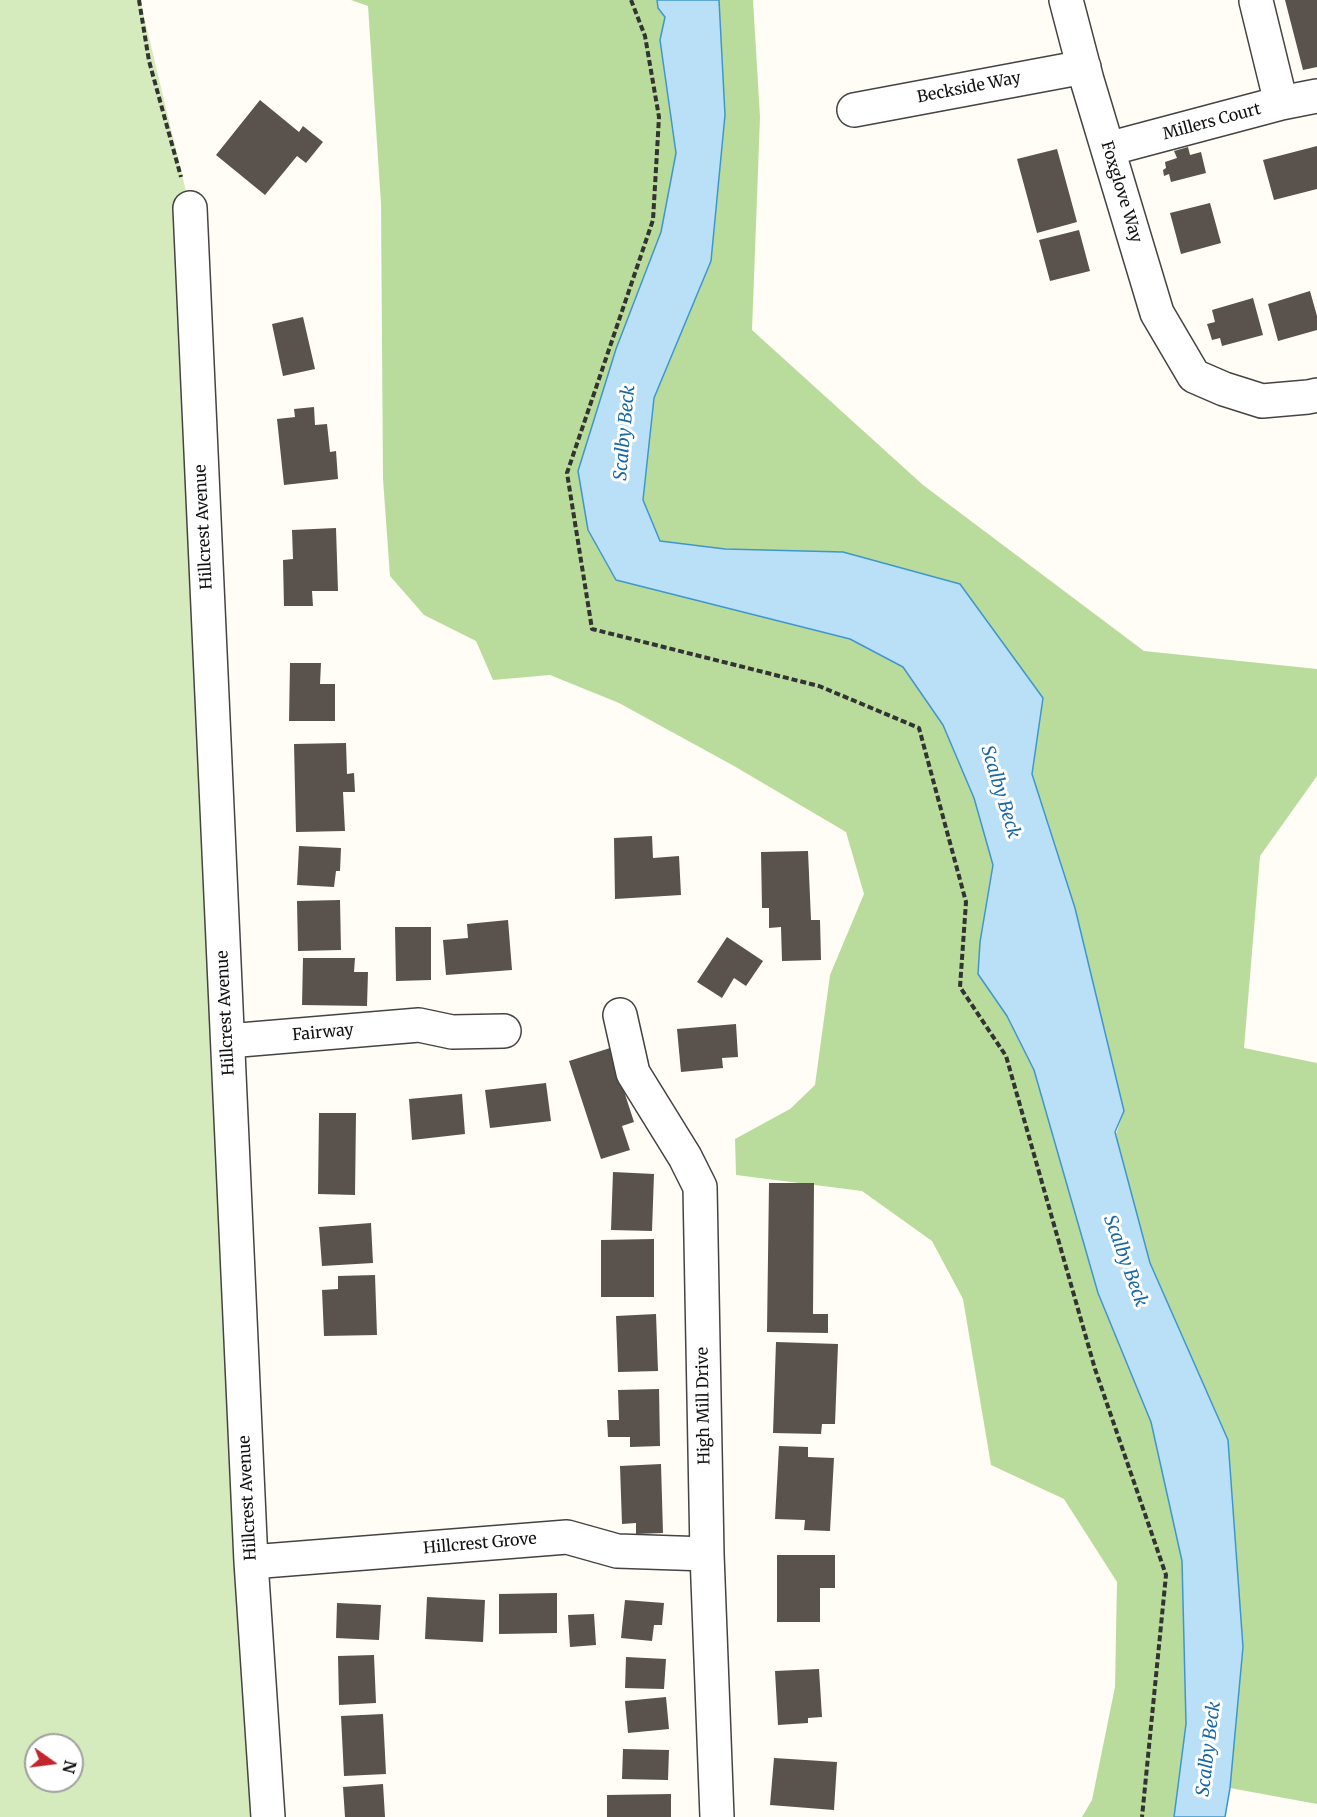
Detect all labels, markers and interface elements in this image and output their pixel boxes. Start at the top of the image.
street label: Beckside Way [915,69,1023,107]
street label: Millers Court [1161,100,1263,144]
street label: Foxglove Way [1096,139,1146,245]
water label: Scalby Beck [610,384,640,482]
street label: Hillcrest Avenue [191,464,217,590]
water label: Scalby Beck [976,743,1024,841]
street label: Hillcrest Avenue [213,950,239,1076]
street label: Fairway [291,1021,355,1045]
water label: Scalby Beck [1099,1212,1151,1310]
street label: High Mill Drive [693,1347,715,1465]
street label: Hillcrest Avenue [235,1435,261,1561]
street label: Hillcrest Grove [423,1529,537,1559]
water label: Scalby Beck [1192,1700,1226,1798]
north arrow [24,1733,84,1793]
text: N [58,1758,81,1775]

